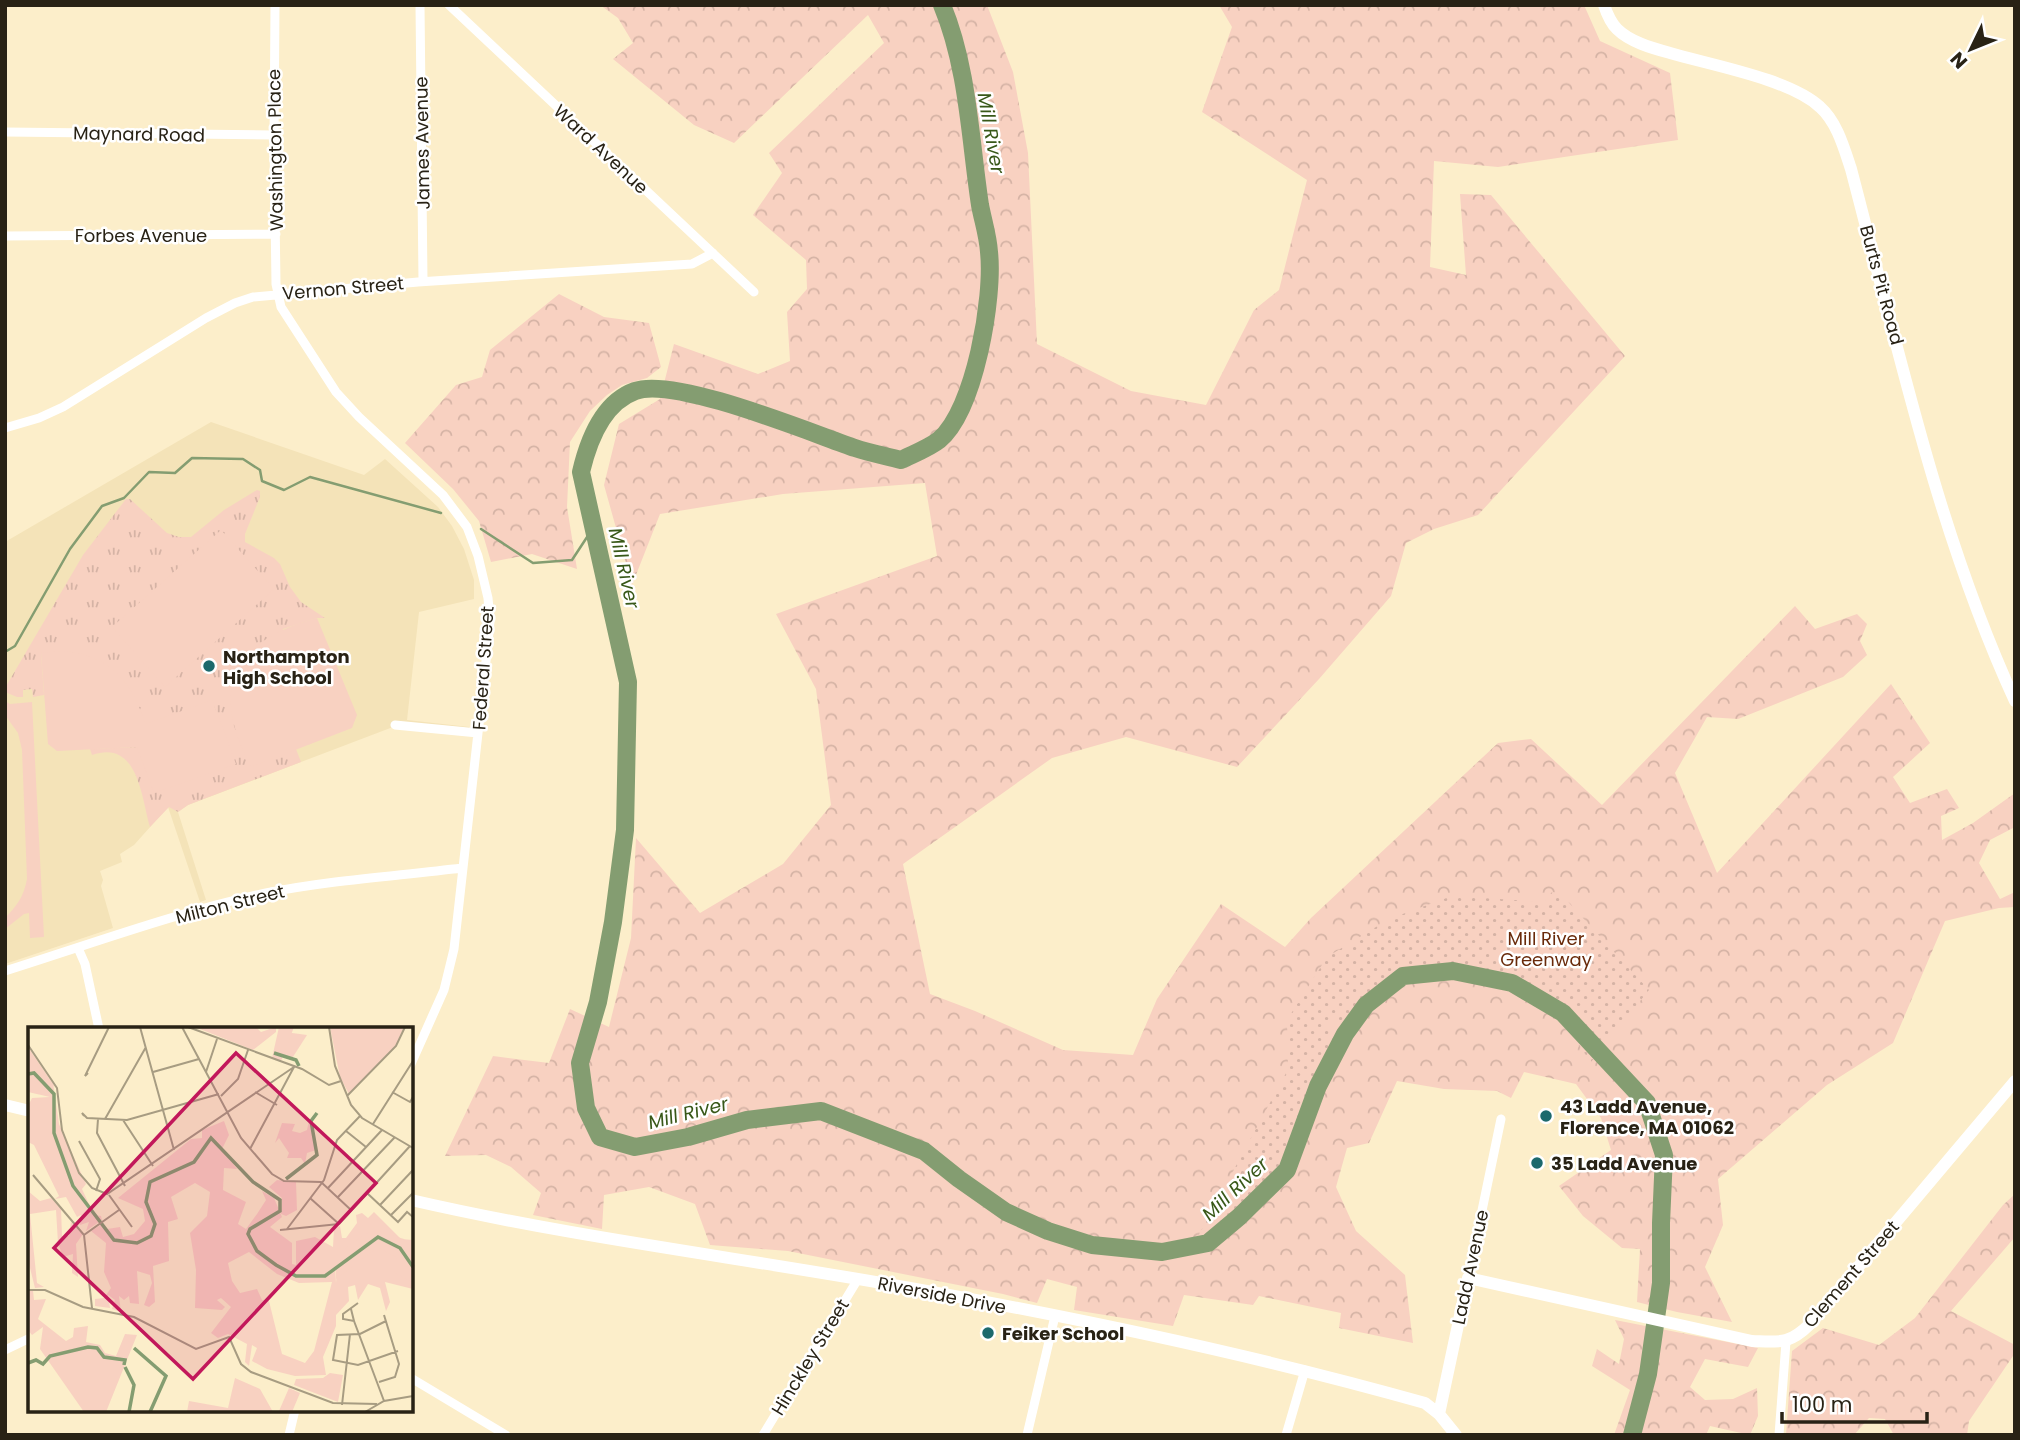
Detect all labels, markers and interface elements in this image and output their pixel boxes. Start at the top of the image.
north arrow [1936,14,2006,84]
text: N [1944,46,1974,75]
street label: Washington Place [261,69,289,231]
street label: James Avenue [408,76,436,210]
water label: Mill River [971,90,1012,177]
street label: Ward Avenue [548,99,654,199]
street label: Maynard Road [73,120,205,148]
street label: Burts Pit Road [1854,222,1910,348]
street label: Forbes Avenue [75,223,207,248]
street label: Vernon Street [281,270,405,306]
water label: Mill River [602,525,647,612]
street label: Federal Street [466,605,500,731]
place label: Northampton High School [223,644,350,690]
marker: Northampton High School [201,658,217,674]
street label: Milton Street [173,878,287,930]
park label: Mill River Greenway [1500,926,1592,972]
inset map [28,1027,413,1412]
water label: Mill River [645,1090,732,1136]
place label: 43 Ladd Avenue, Florence, MA 01062 [1560,1094,1734,1140]
marker: 43 Ladd Avenue, Florence, MA 01062 [1538,1108,1554,1124]
water label: Mill River [1196,1151,1275,1227]
place label: 35 Ladd Avenue [1551,1151,1697,1176]
marker: 35 Ladd Avenue [1529,1155,1545,1171]
street label: Ladd Avenue [1446,1207,1494,1327]
street label: Clement Street [1797,1215,1905,1333]
street label: Riverside Drive [876,1270,1008,1320]
street label: Hinckley Street [765,1294,855,1420]
place label: Feiker School [1002,1321,1124,1346]
marker: Feiker School [980,1325,996,1341]
scale bar [1782,1380,1927,1424]
text: 100 m [1792,1390,1852,1419]

